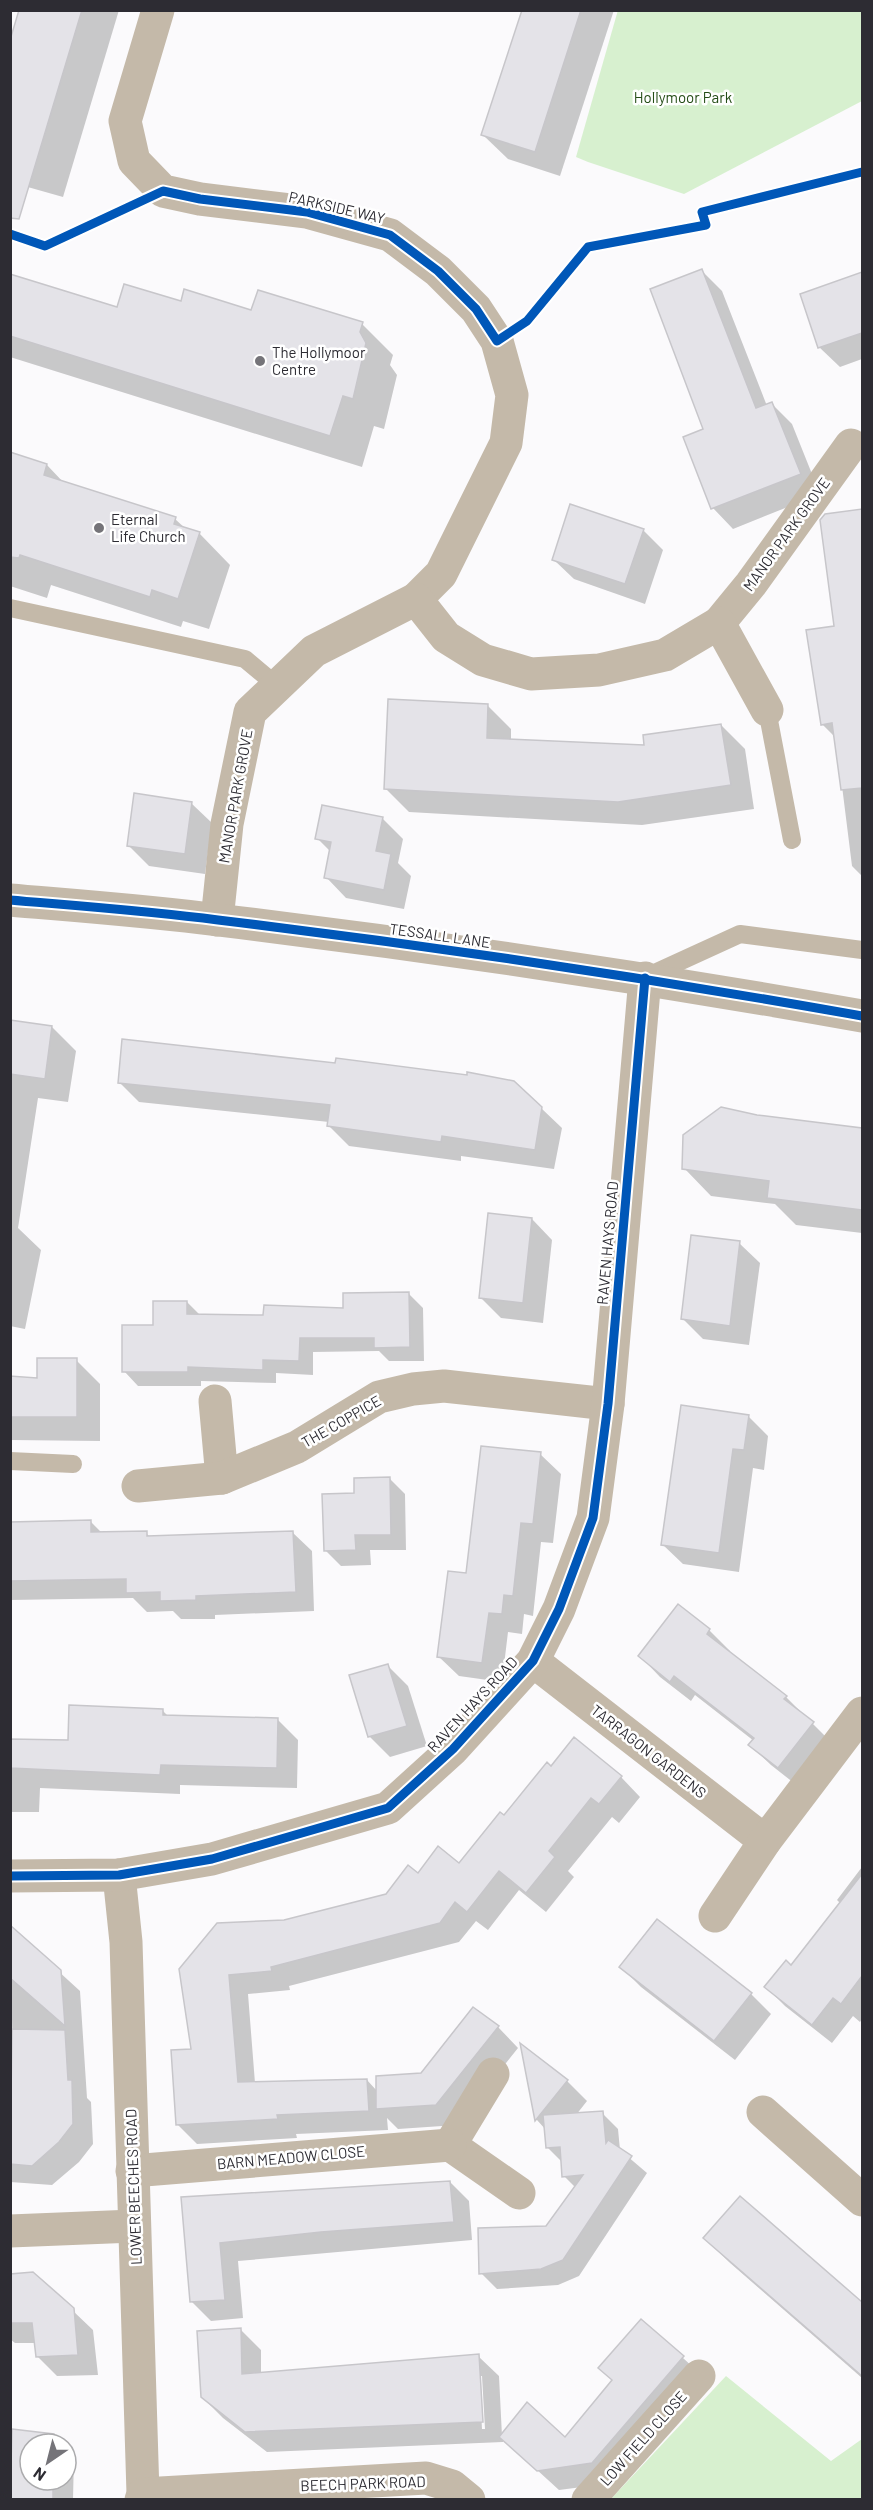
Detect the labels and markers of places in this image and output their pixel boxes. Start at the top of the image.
place label: The Hollymoor Centre [272,343,366,378]
marker: The Hollymoor Centre [253,354,267,368]
place label: Eternal Life Church [111,510,185,545]
marker: Eternal Life Church [92,521,106,535]

